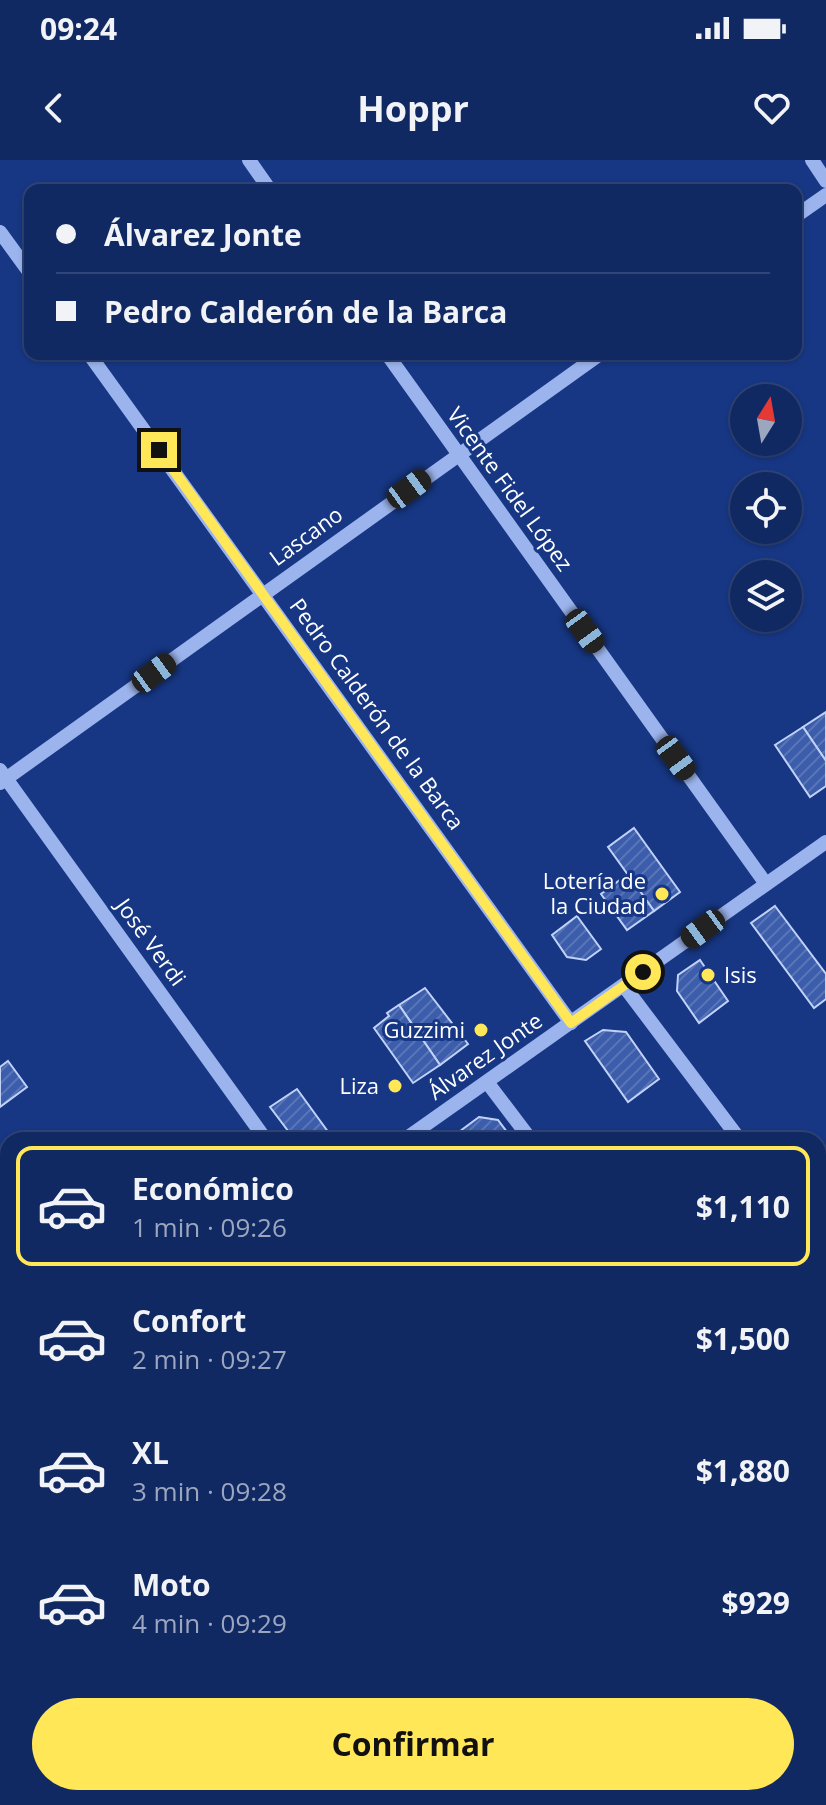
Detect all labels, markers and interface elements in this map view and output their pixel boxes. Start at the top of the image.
text: 09:24 [40,8,117,49]
text: Hoppr [357,84,469,133]
icon: back [32,86,76,130]
icon: heart [750,86,794,130]
text: Álvarez Jonte [104,214,302,255]
text: Pedro Calderón de la Barca [104,291,507,332]
north arrow [730,384,802,456]
map controls [730,384,802,632]
street label: Vicente Fidel López [441,400,580,576]
route end [141,432,177,468]
car [383,465,435,513]
button: locate [730,472,802,544]
street label: Lascano [263,498,348,572]
button: layers [730,560,802,632]
street label: Pedro Calderón de la Barca [284,592,472,835]
car [561,605,609,657]
car [128,649,180,697]
car [652,732,700,784]
place label: Lotería de la Ciudad [543,865,646,920]
marker: Lotería de la Ciudad [653,885,671,903]
street label: José Verdi [109,890,194,991]
car [677,905,729,953]
route start [625,954,661,990]
place label: Isis [724,959,757,989]
marker: Isis [699,966,717,984]
street label: Álvarez Jonte [421,1005,547,1106]
place label: Guzzimi [383,1014,465,1044]
marker: Guzzimi [472,1021,490,1039]
place label: Liza [339,1070,379,1100]
marker: Liza [386,1077,404,1095]
text: Económico [132,1168,294,1209]
icon: car [36,1170,108,1242]
text: $1,110 [696,1186,790,1227]
text: 1 min · 09:26 [132,1209,287,1245]
text: Confort [132,1300,246,1341]
icon: car [36,1302,108,1374]
text: $1,500 [696,1318,790,1359]
text: 2 min · 09:27 [132,1341,287,1377]
text: XL [132,1432,169,1473]
icon: car [36,1434,108,1506]
text: $1,880 [696,1450,790,1491]
text: 3 min · 09:28 [132,1473,287,1509]
text: Moto [132,1564,210,1605]
icon: car [36,1566,108,1638]
text: $929 [721,1582,790,1623]
text: 4 min · 09:29 [132,1605,287,1641]
button: Confirmar [32,1698,794,1790]

